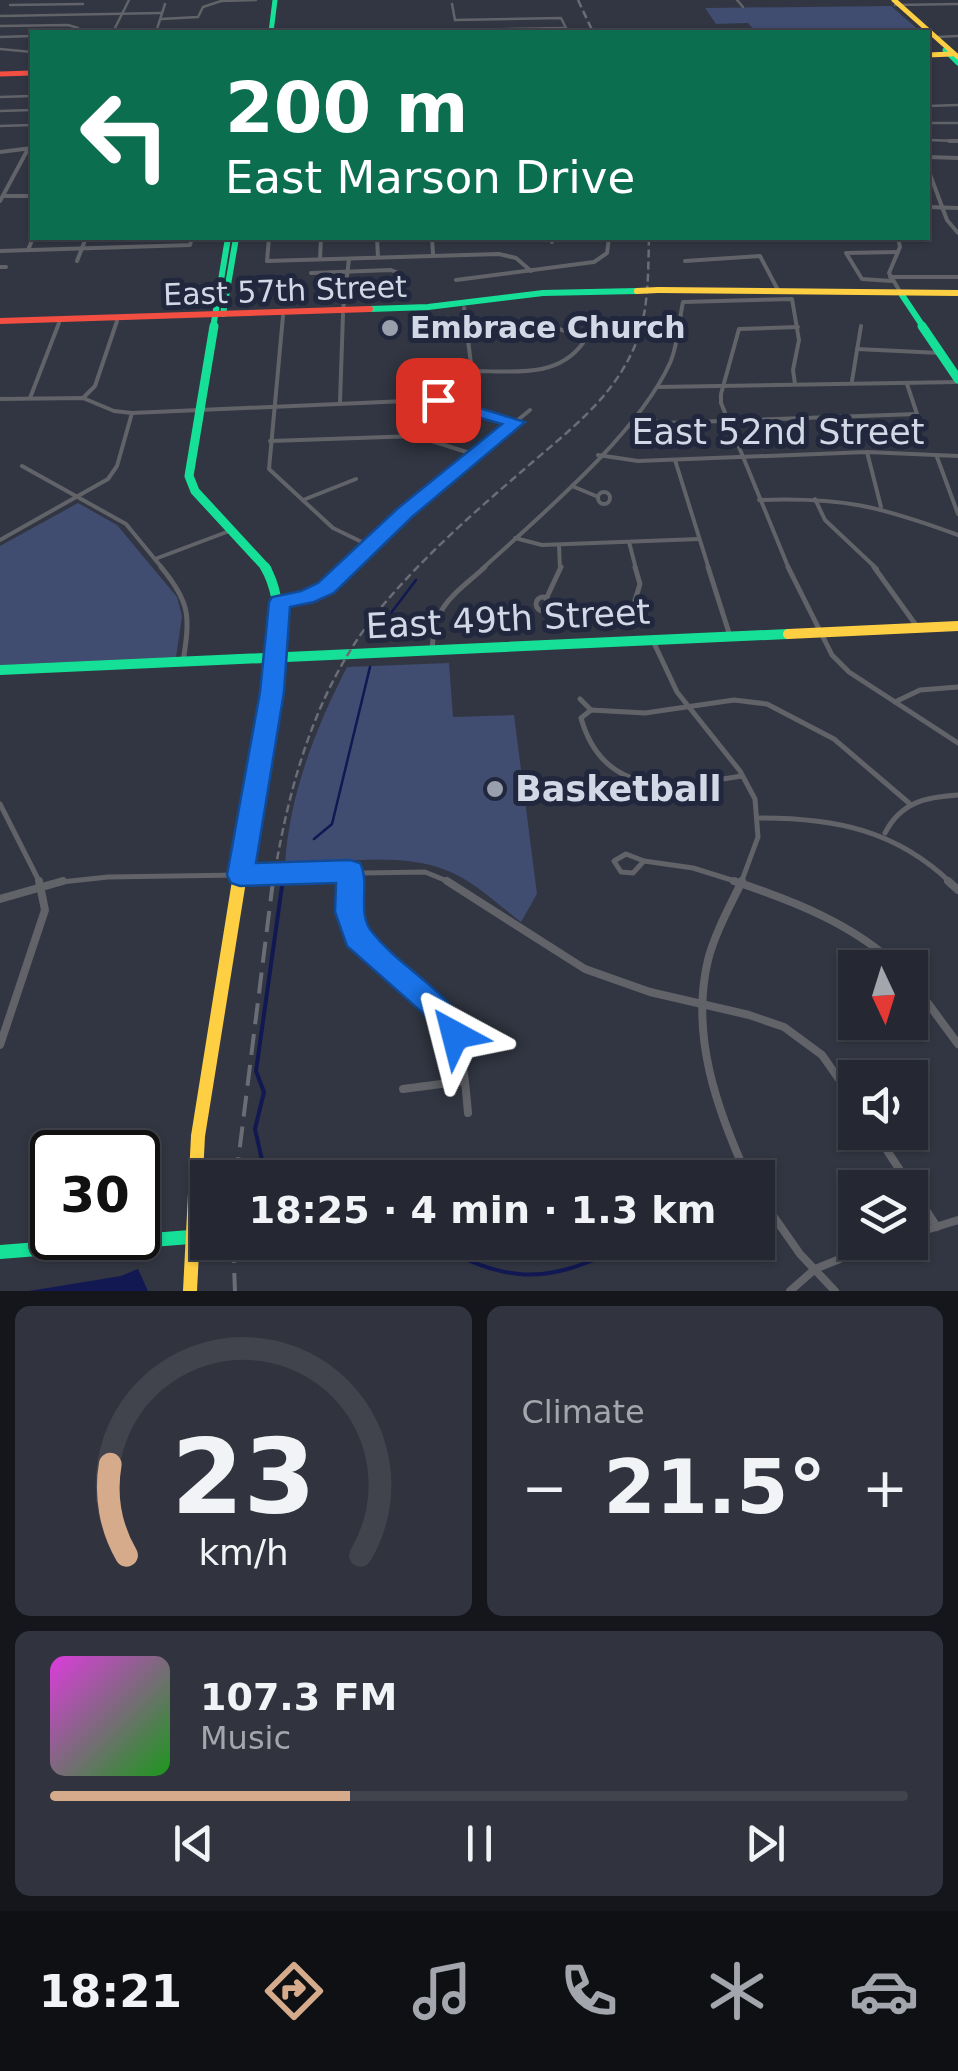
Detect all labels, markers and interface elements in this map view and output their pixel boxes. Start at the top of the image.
text: 200 m [225,67,468,149]
icon: left [60,70,190,200]
text: East Marson Drive [225,151,635,204]
street label: East 57th Street [162,269,408,312]
place label: Embrace Church [410,310,686,345]
marker: Embrace Church [379,317,401,339]
pin [396,358,481,443]
icon: arrive [411,373,466,428]
street label: East 52nd Street [631,412,925,452]
street label: East 49th Street [365,592,651,646]
place label: Basketball [515,769,722,809]
marker: Basketball [484,778,506,800]
north arrow [838,950,928,1040]
map controls [838,950,928,1260]
position arrow [403,983,507,1087]
button: sound [838,1060,928,1150]
speed limit sign: 30 [30,1130,160,1260]
button: layers [838,1170,928,1260]
text: 18:25 · 4 min · 1.3 km [249,1188,716,1232]
text: Climate [522,1393,645,1431]
text: 23 [171,1416,316,1538]
text: 21.5° [603,1443,826,1531]
text: − [522,1456,568,1520]
text: + [862,1456,908,1520]
text: km/h [198,1532,288,1573]
text: 107.3 FM [200,1675,397,1719]
text: Music [200,1719,291,1757]
icon: previous [166,1816,221,1871]
icon: pause [452,1816,507,1871]
icon: next [738,1816,793,1871]
icon: directions [259,1956,329,2026]
icon: music [407,1956,477,2026]
icon: phone [554,1956,624,2026]
icon: climate [702,1956,772,2026]
icon: car [849,1956,919,2026]
text: 18:21 [39,1965,182,2018]

